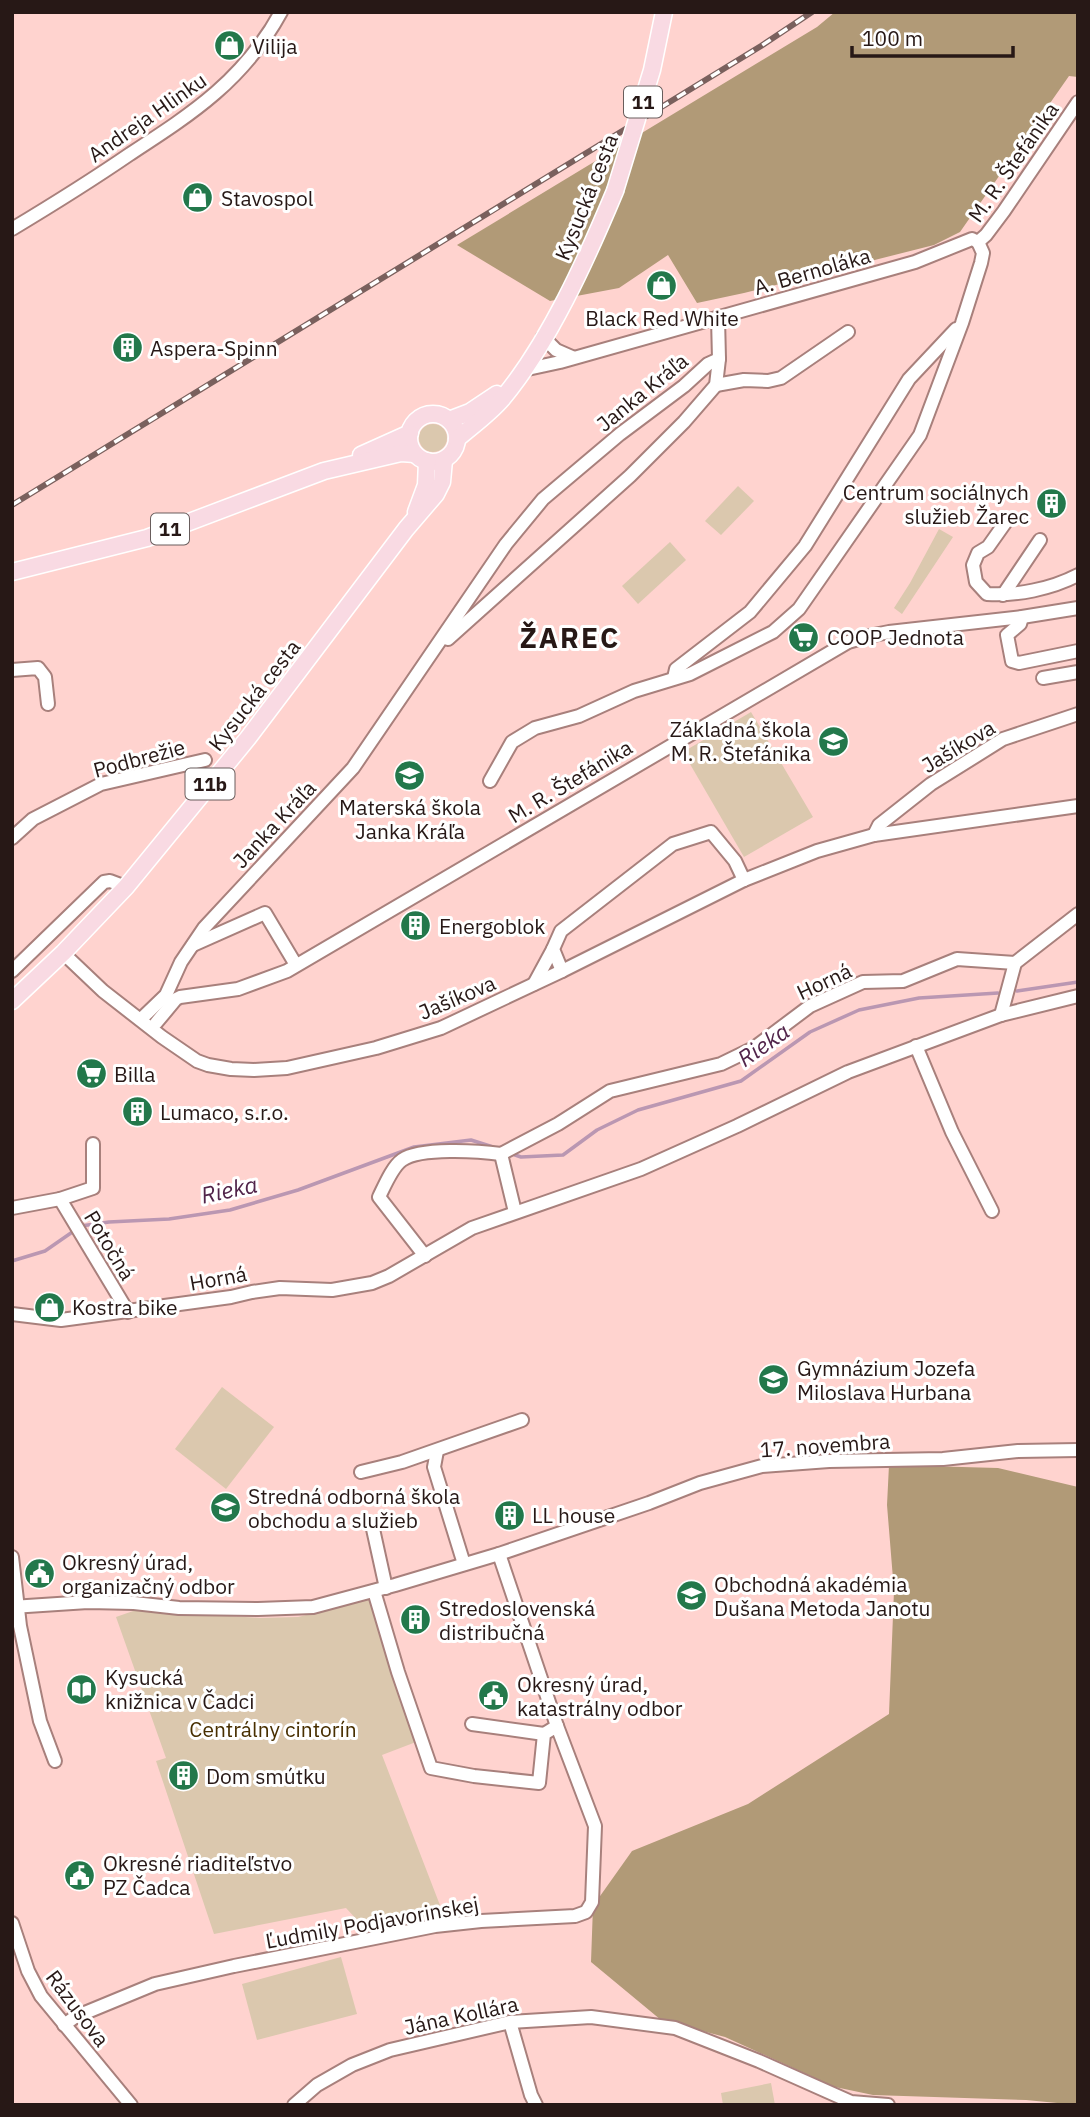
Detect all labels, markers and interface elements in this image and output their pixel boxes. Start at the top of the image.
scale bar [852,14,1013,58]
text: 100 m [862,24,923,52]
shop icon: Vilija [212,29,246,63]
place label: Vilija [252,32,297,60]
street label: Andreja Hlinku [82,66,212,168]
road number: 11 [624,86,662,118]
street label: M. R. Štefánika [961,97,1065,227]
street label: Kysucká cesta [548,130,624,264]
shop icon: Stavospol [181,181,215,215]
place label: Stavospol [221,184,314,212]
street label: A. Bernoláka [750,241,874,301]
shop icon: Black Red White [645,269,679,303]
place label: Black Red White [585,304,739,332]
building icon: Aspera-Spinn [110,331,144,365]
place label: Aspera-Spinn [150,334,278,362]
street label: Janka Kráľa [590,347,694,437]
place label: Centrum sociálnych služieb Žarec [843,478,1029,530]
building icon: Centrum sociálnych služieb Žarec [1035,487,1069,521]
road number: 11 [151,514,189,544]
district label: ŽAREC [520,619,620,656]
supermarket icon: COOP Jednota [787,620,821,654]
place label: COOP Jednota [827,623,964,651]
street label: Kysucká cesta [202,634,306,756]
street label: Jašíkova [916,713,1000,779]
place label: Základná škola M. R. Štefánika [670,715,811,767]
school or university icon: Základná škola M. R. Štefánika [817,724,851,758]
street label: Podbrežie [90,732,188,784]
street label: M. R. Štefánika [503,733,637,829]
school or university icon: Materská škola Janka Kráľa [393,758,427,792]
road number: 11b [186,768,234,800]
street label: Janka Kráľa [226,774,322,874]
place label: Materská škola Janka Kráľa [339,793,481,845]
building icon: Energoblok [399,909,433,943]
place label: Energoblok [439,912,545,940]
street label: Horná [792,956,856,1006]
street label: Jašíkova [414,968,500,1026]
water label: Rieka [731,1015,795,1073]
supermarket icon: Billa [74,1057,108,1091]
place label: Billa [114,1060,156,1088]
building icon: Lumaco, s.r.o. [120,1095,154,1129]
place label: Lumaco, s.r.o. [160,1098,289,1126]
water label: Rieka [198,1168,260,1210]
street label: Potočná [78,1205,142,1285]
street label: Horná [187,1259,249,1297]
shop icon: Kostra bike [32,1290,66,1324]
place label: Kostra bike [72,1293,177,1321]
place label: Gymnázium Jozefa Miloslava Hurbana [797,1354,975,1406]
school or university icon: Gymnázium Jozefa Miloslava Hurbana [757,1363,791,1397]
street label: 17. novembra [759,1426,891,1464]
place label: Stredná odborná škola obchodu a služieb [248,1482,460,1534]
school or university icon: Stredná odborná škola obchodu a služieb [208,1491,242,1525]
building icon: LL house [492,1498,526,1532]
place label: LL house [532,1501,615,1529]
place label: Okresný úrad, organizačný odbor [62,1548,235,1600]
public building icon: Okresný úrad, organizačný odbor [22,1557,56,1591]
place label: Obchodná akadémia Dušana Metoda Janotu [714,1570,930,1622]
school or university icon: Obchodná akadémia Dušana Metoda Janotu [674,1579,708,1613]
place label: Stredoslovenská distribučná [439,1594,595,1646]
building icon: Stredoslovenská distribučná [399,1603,433,1637]
place label: Kysucká knižnica v Čadci [105,1663,254,1715]
place label: Okresný úrad, katastrálny odbor [517,1670,683,1722]
library icon: Kysucká knižnica v Čadci [65,1672,99,1706]
public building icon: Okresný úrad, katastrálny odbor [477,1679,511,1713]
park label: Centrálny cintorín [189,1715,357,1743]
building icon: Dom smútku [166,1759,200,1793]
place label: Dom smútku [206,1762,326,1790]
place label: Okresné riaditeľstvo PZ Čadca [103,1849,292,1901]
public building icon: Okresné riaditeľstvo PZ Čadca [63,1858,97,1892]
street label: Ľudmily Podjavorinskej [263,1889,481,1955]
street label: Rázusova [40,1964,116,2052]
street label: Jána Kollára [401,1989,521,2041]

